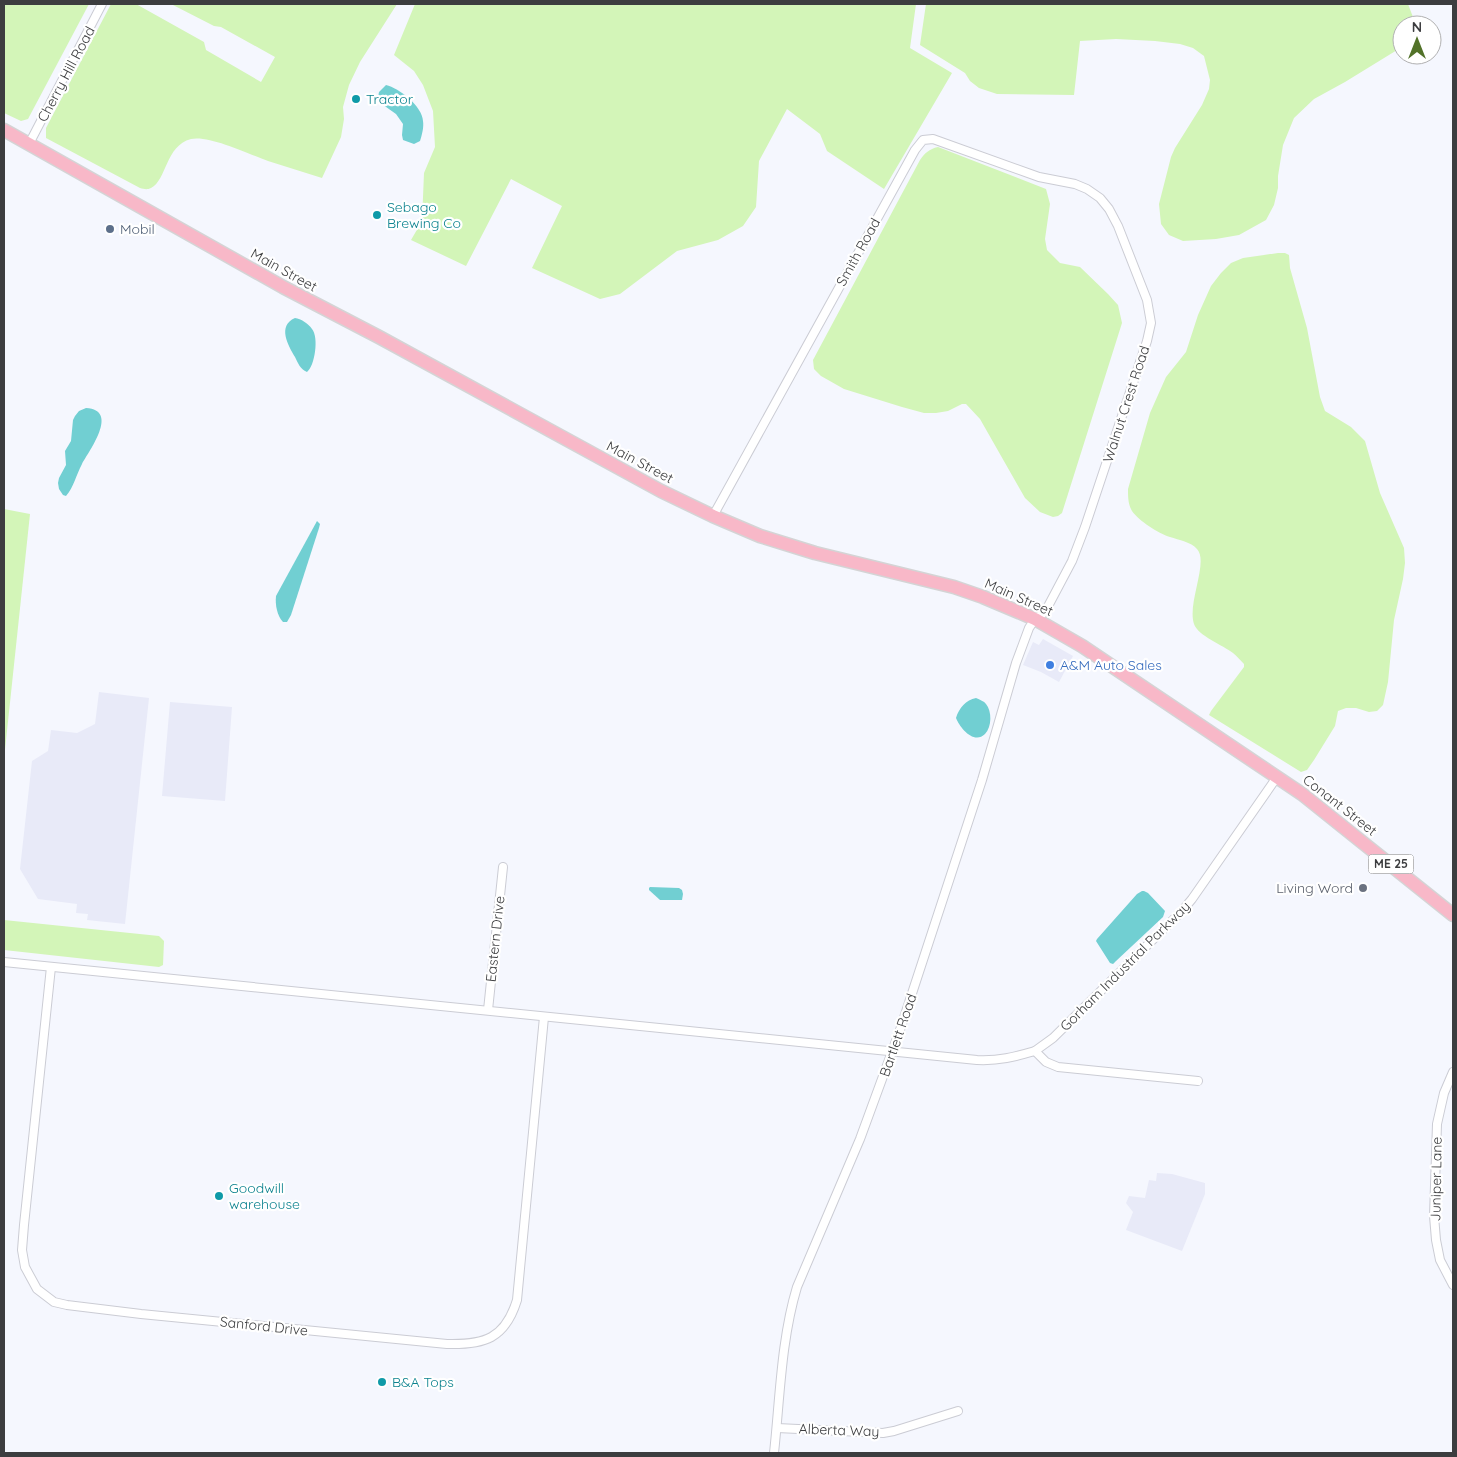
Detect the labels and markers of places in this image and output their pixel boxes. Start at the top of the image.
place label: Tractor [366,90,414,108]
marker: Tractor [350,93,362,105]
place label: Sebago Brewing Co [387,198,461,232]
marker: Sebago Brewing Co [371,209,383,221]
place label: Mobil [120,220,155,238]
marker: Mobil [104,223,116,235]
place label: A&M Auto Sales [1060,656,1162,674]
marker: A&M Auto Sales [1044,659,1056,671]
place label: Living Word [1276,879,1353,897]
marker: Living Word [1357,882,1369,894]
place label: Goodwill warehouse [229,1179,300,1213]
marker: Goodwill warehouse [213,1190,225,1202]
place label: B&A Tops [392,1373,454,1391]
marker: B&A Tops [376,1376,388,1388]

